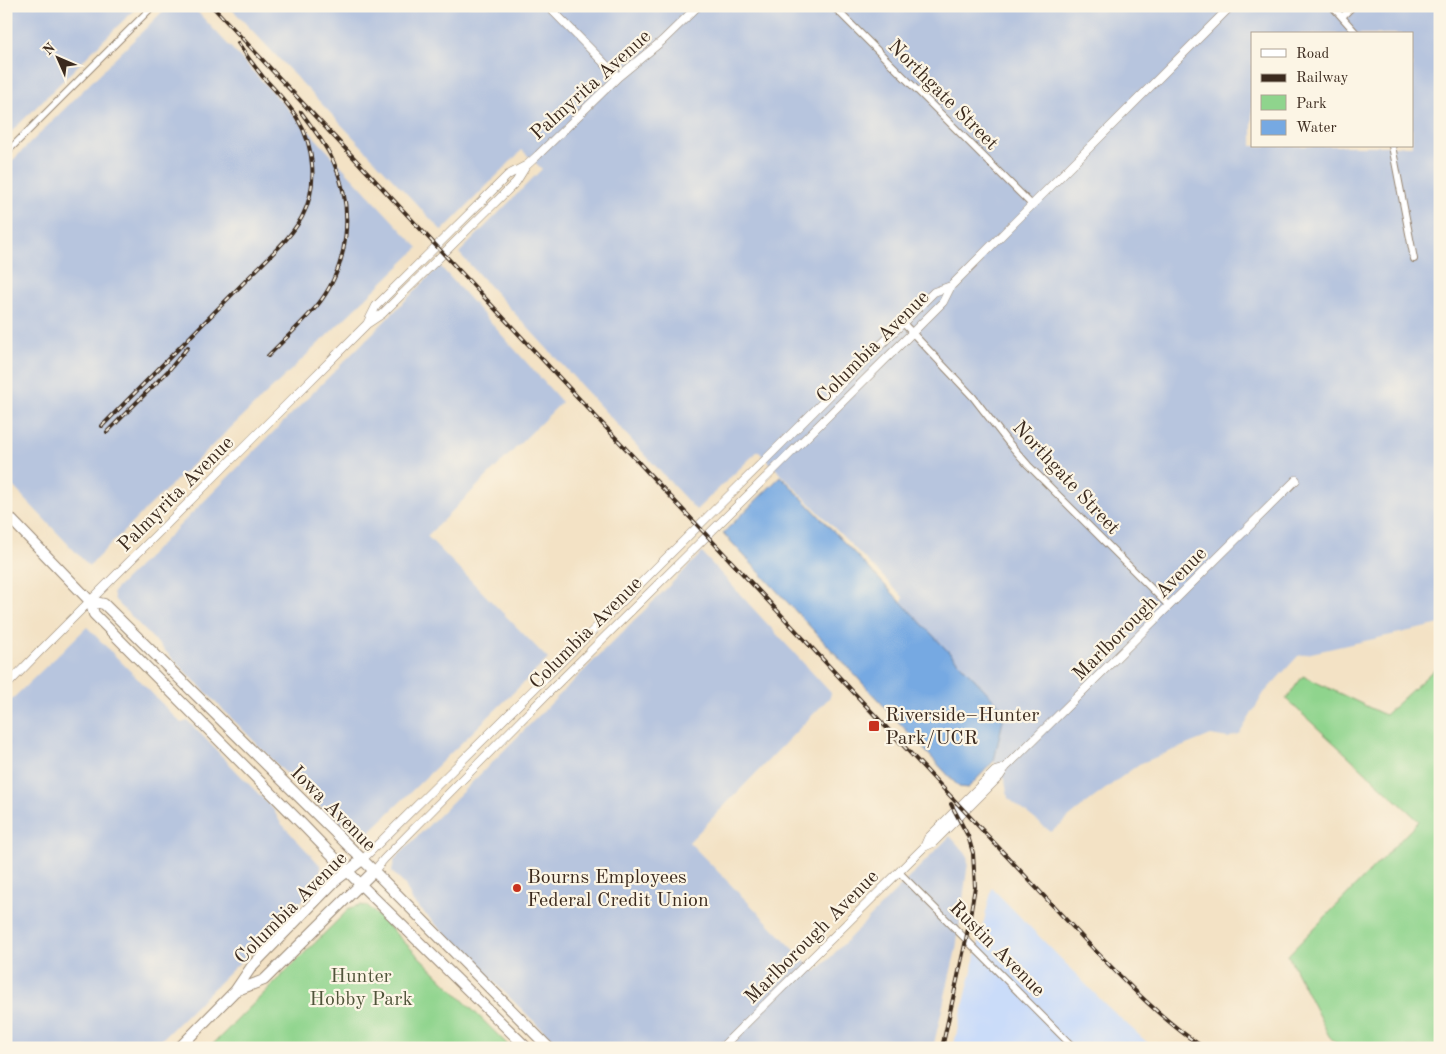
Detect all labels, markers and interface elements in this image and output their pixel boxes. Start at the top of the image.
street label: Palmyrita Avenue [527,27,655,144]
north arrow [32,32,82,82]
legend [1251,32,1414,148]
street label: Northgate Street [884,36,1002,154]
text: N [41,41,58,58]
text: Road [1296,47,1330,62]
text: Railway [1296,71,1349,86]
text: Park [1296,97,1327,112]
text: Water [1296,121,1337,136]
street label: Columbia Avenue [813,287,933,407]
street label: Northgate Street [1008,418,1123,539]
street label: Palmyrita Avenue [115,433,238,556]
street label: Marlborough Avenue [1070,544,1211,685]
street label: Columbia Avenue [526,573,646,693]
place label: Riverside–Hunter Park/UCR [885,706,1040,749]
marker: Riverside–Hunter Park/UCR [867,719,881,733]
street label: Iowa Avenue [286,763,379,856]
street label: Columbia Avenue [231,848,351,968]
street label: Marlborough Avenue [742,867,883,1008]
place label: Bourns Employees Federal Credit Union [527,868,709,911]
marker: Bourns Employees Federal Credit Union [511,882,523,894]
street label: Rustin Avenue [945,898,1048,1001]
park label: Hunter Hobby Park [309,967,413,1010]

